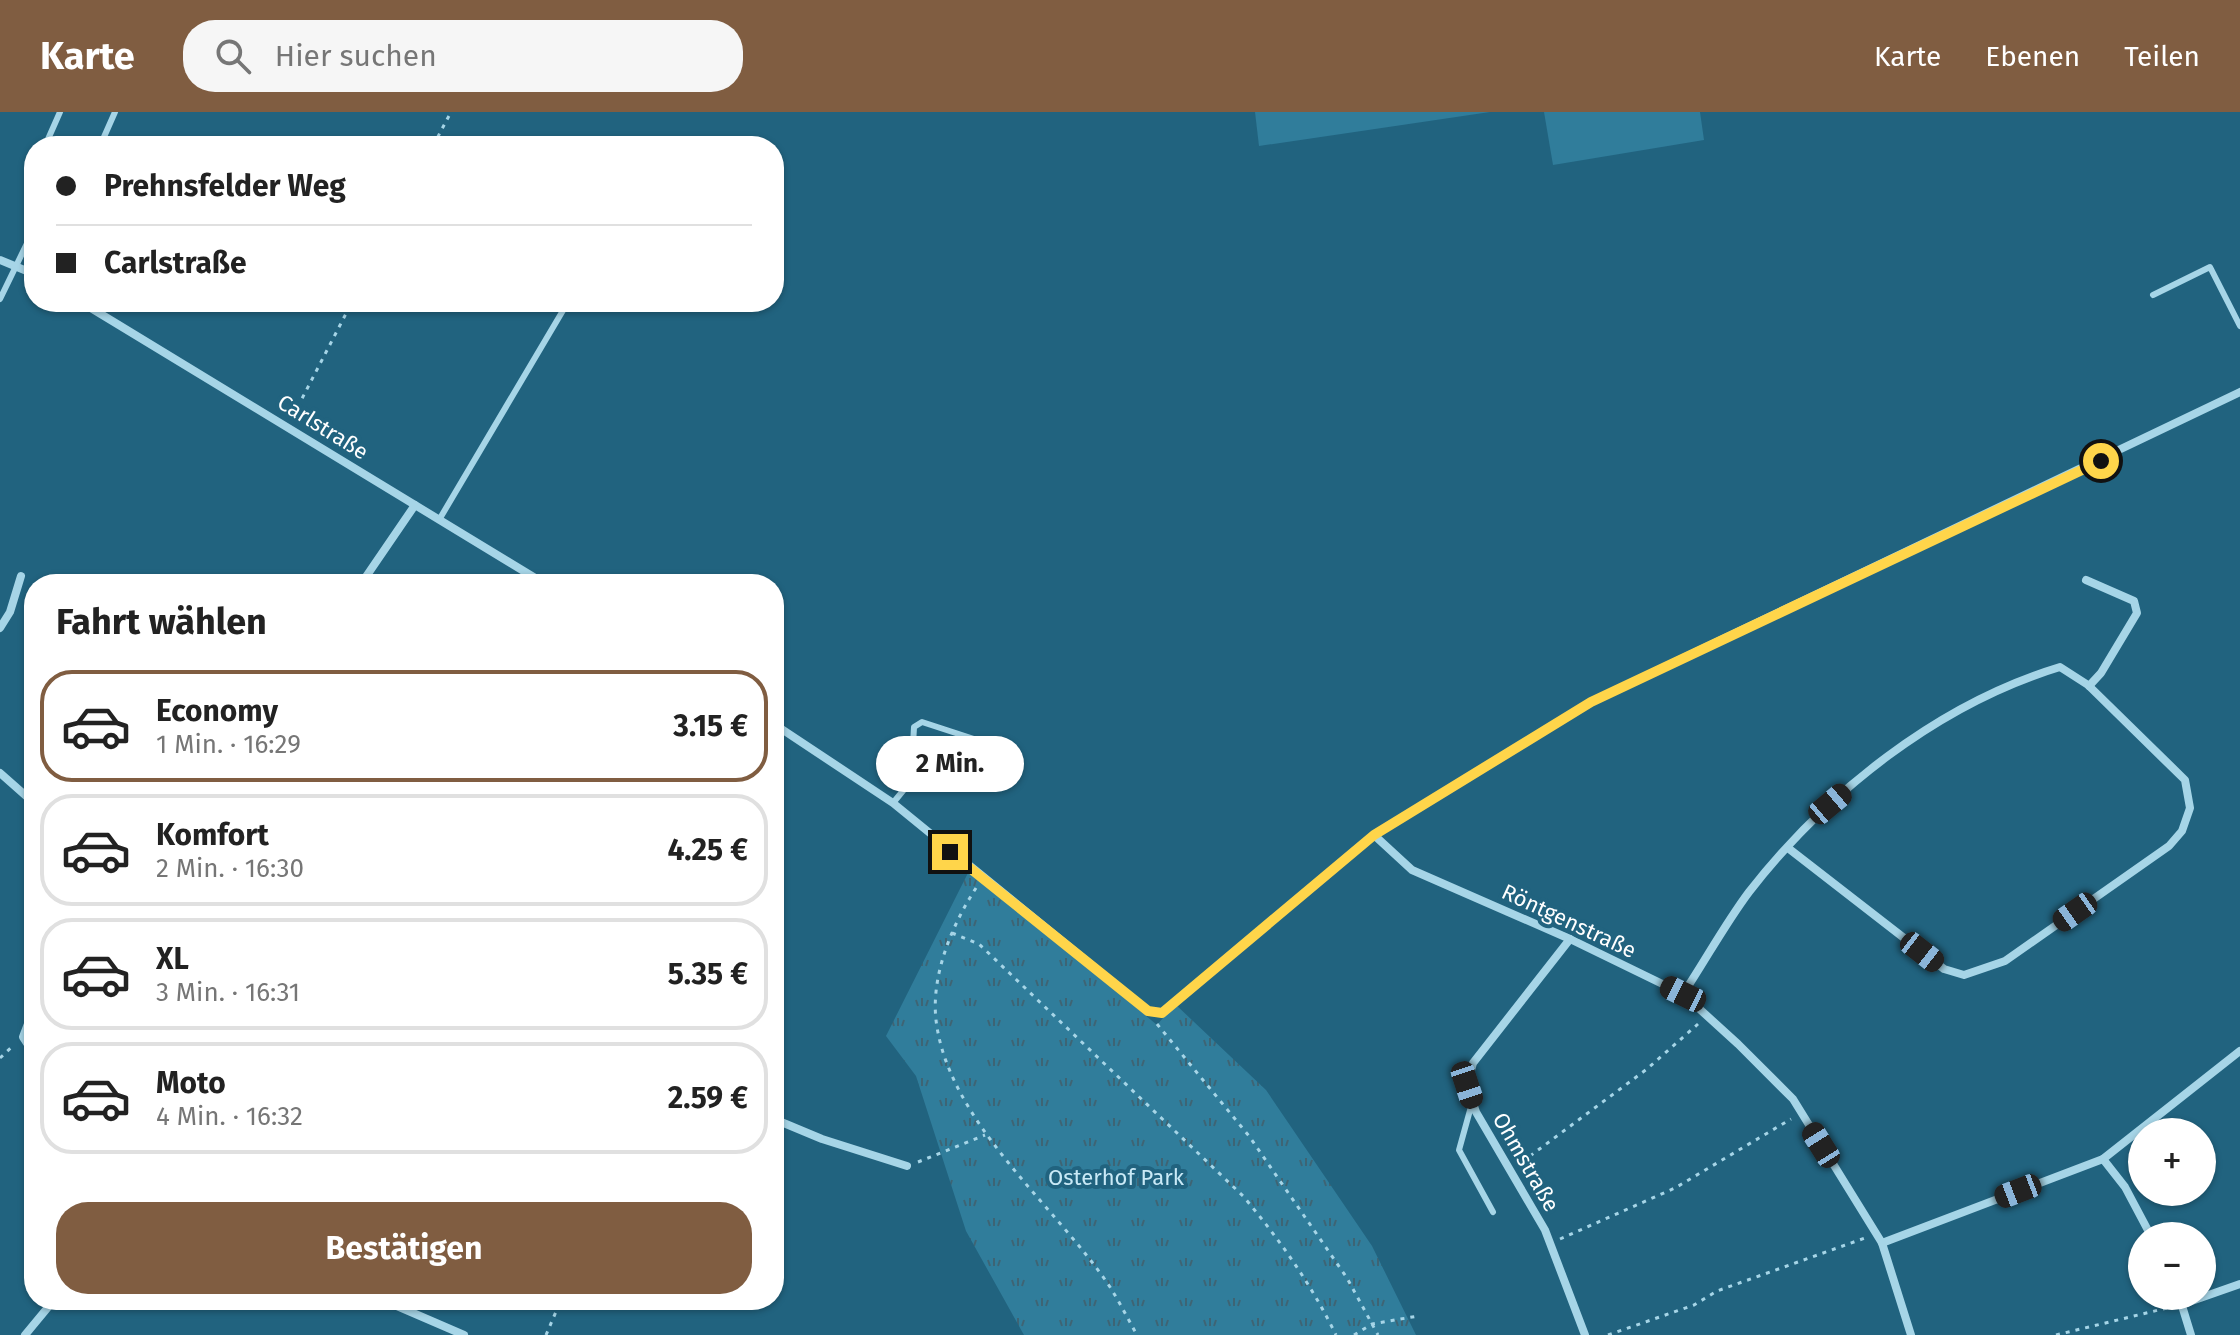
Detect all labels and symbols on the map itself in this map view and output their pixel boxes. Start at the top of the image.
street label: Carlstraße [273,389,373,465]
route start [2083,443,2119,479]
callout: 2 Min. [876,736,1024,792]
car [1804,779,1856,829]
route end [932,834,968,870]
street label: Röntgenstraße [1497,878,1641,964]
car [2048,888,2102,936]
car [1896,928,1948,976]
car [1656,973,1710,1015]
car [1448,1058,1486,1112]
street label: Ohmstraße [1487,1108,1565,1216]
car [1798,1118,1844,1172]
park label: Osterhof Park [1048,1164,1185,1191]
car [1991,1171,2045,1211]

